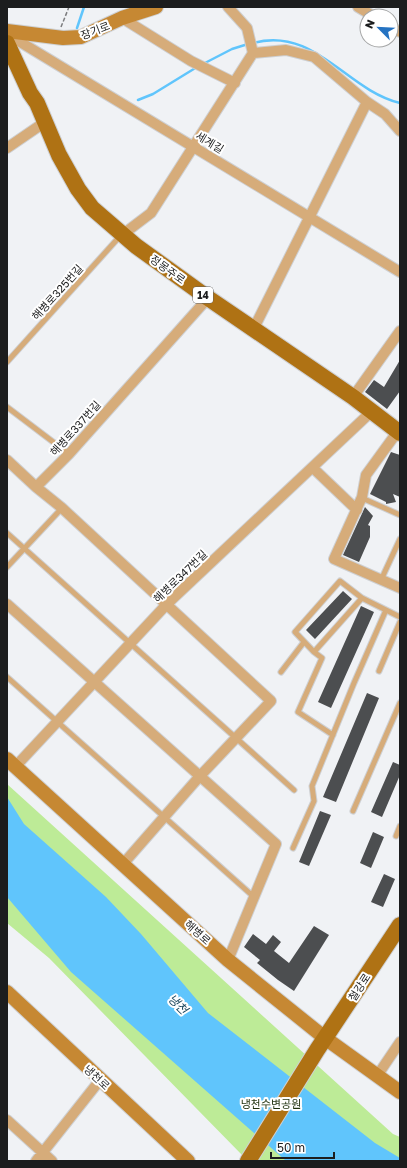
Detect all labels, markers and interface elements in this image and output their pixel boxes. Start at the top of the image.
north arrow [359,8,399,48]
text: N [362,17,377,30]
street label: 장기로 [78,18,112,42]
street label: 세계길 [194,129,226,155]
street label: 정몽주로 [148,252,188,286]
street label: 해병로325번길 [29,262,85,322]
road number: 14 [193,287,213,303]
street label: 해병로337번길 [47,398,103,458]
street label: 해병로347번길 [150,547,210,605]
street label: 해병로 [182,917,214,947]
street label: 철강로 [345,971,373,1003]
water label: 냉천 [165,991,193,1018]
street label: 냉천로 [81,1062,113,1092]
park label: 냉천수변공원 [241,1097,301,1110]
scale bar [271,1134,334,1160]
text: 50 m [277,1140,305,1155]

